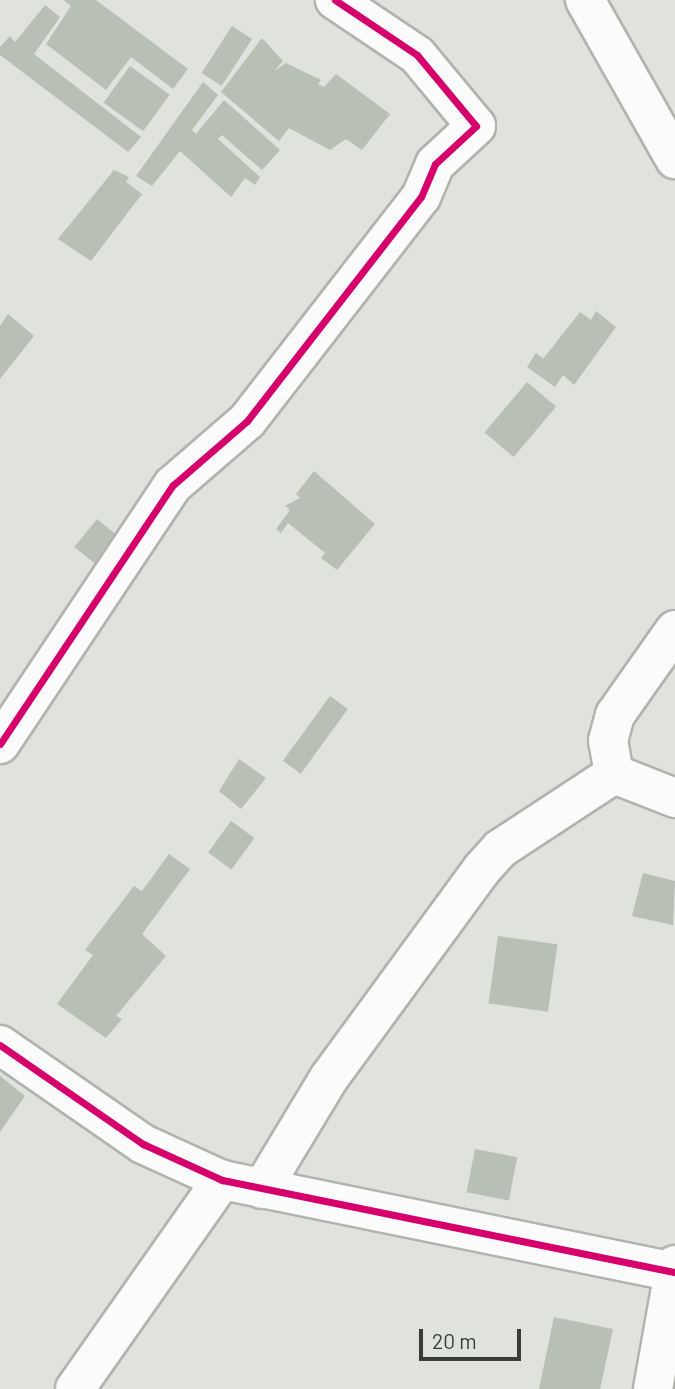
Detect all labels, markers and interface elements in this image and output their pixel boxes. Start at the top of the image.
scale bar [423,1316,524,1360]
text: 20 m [432,1328,477,1353]

